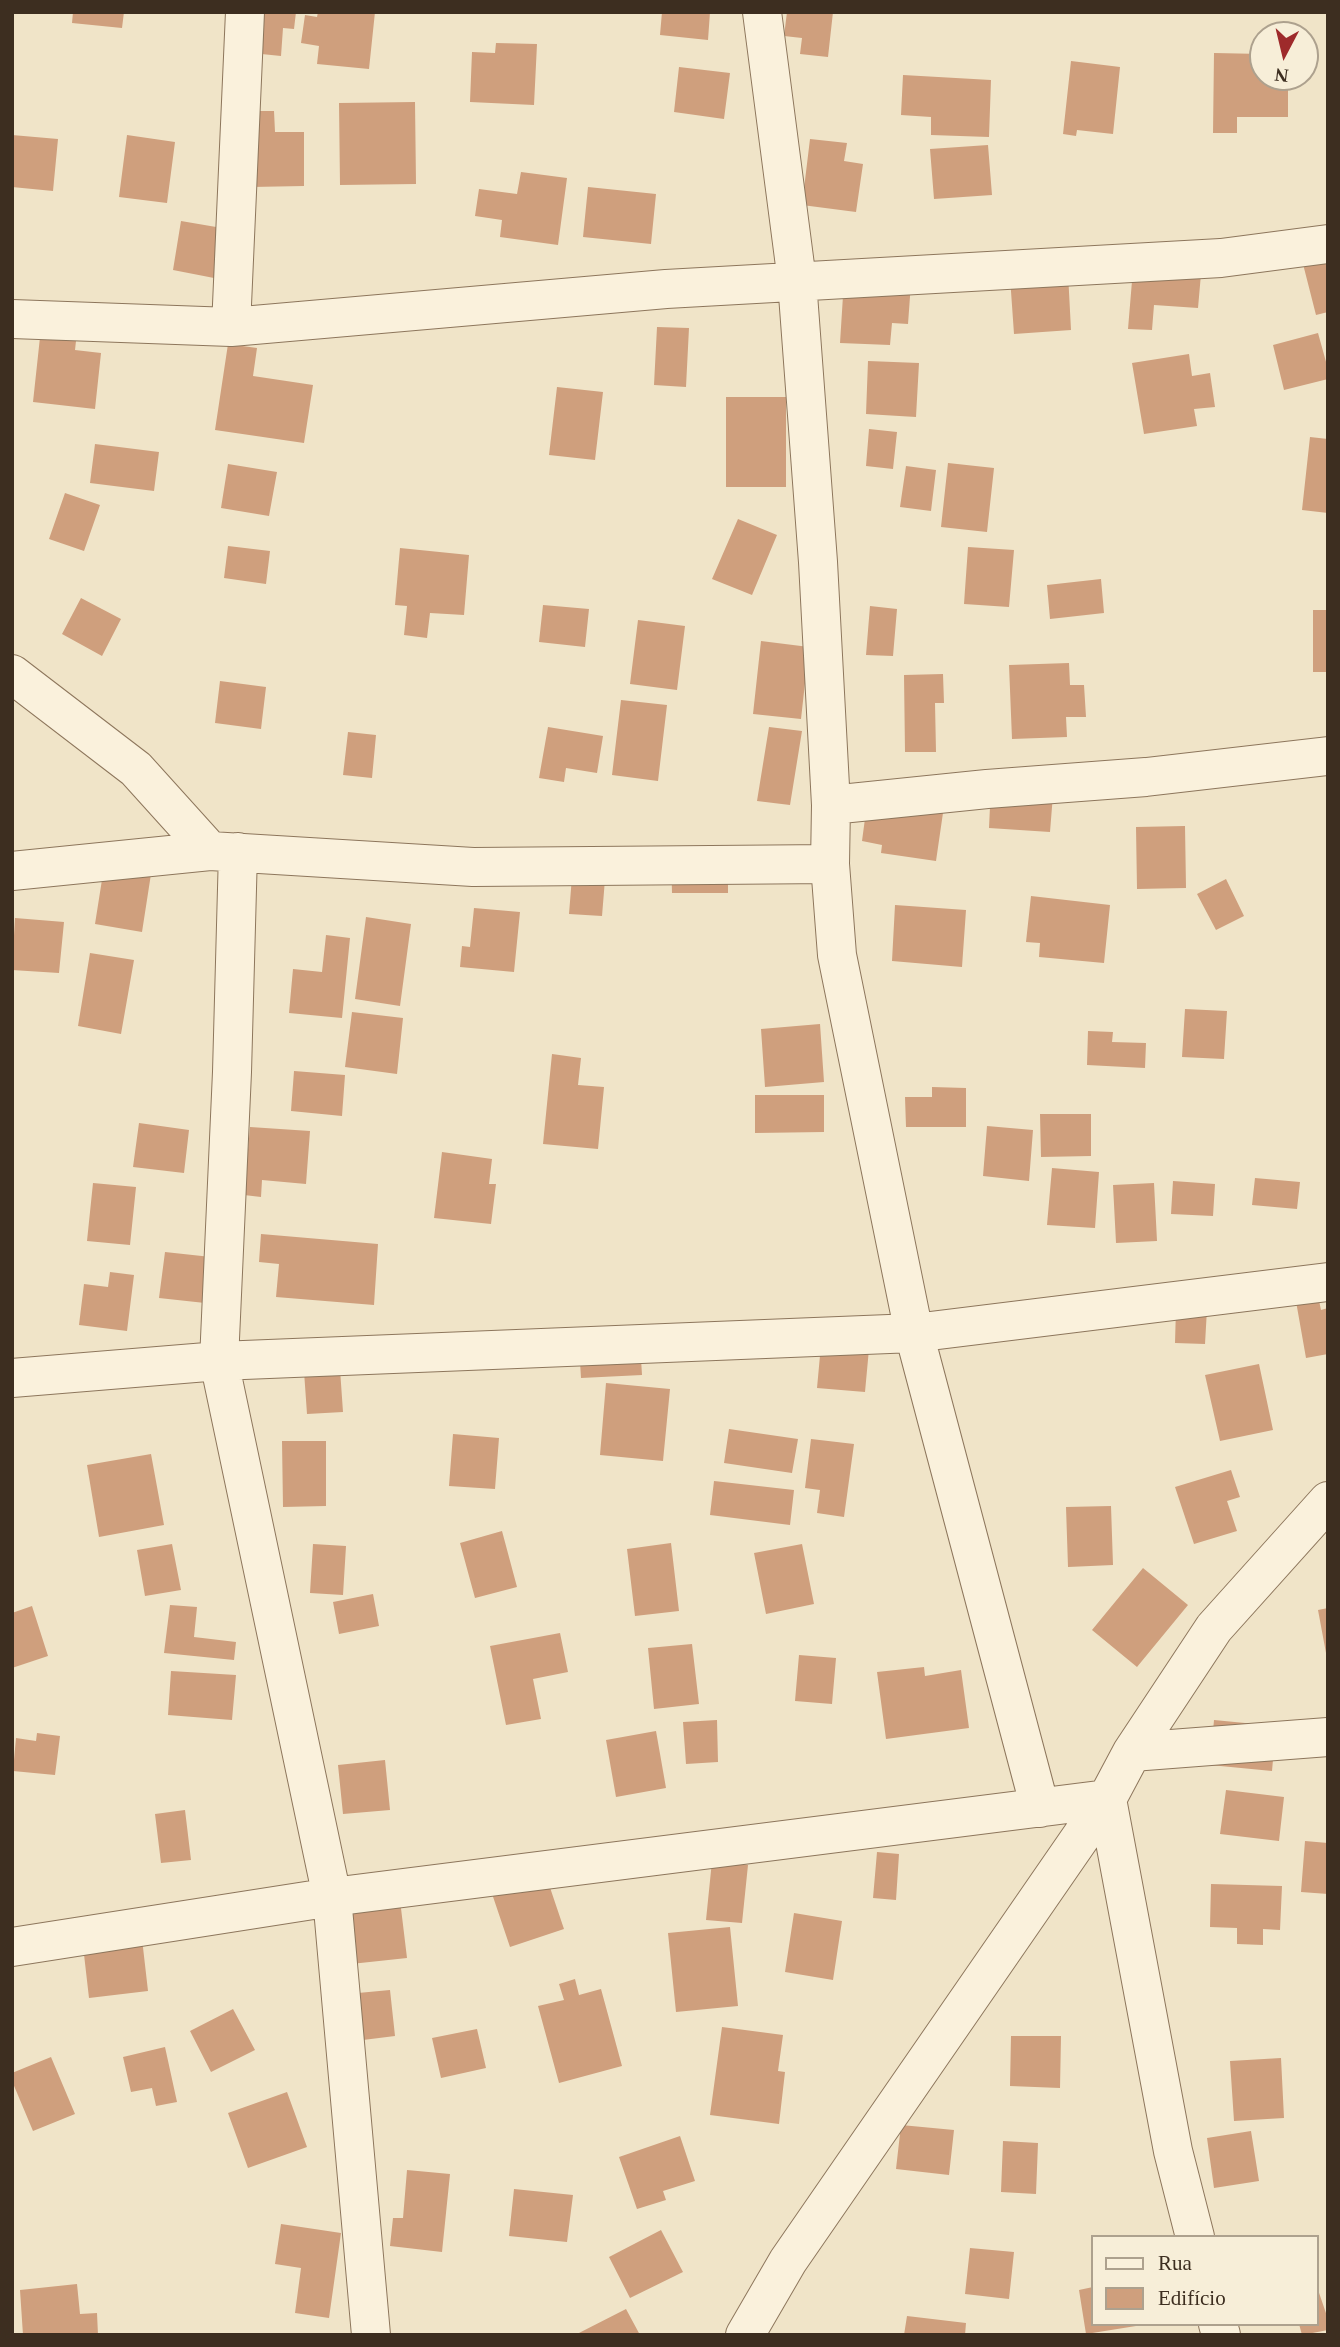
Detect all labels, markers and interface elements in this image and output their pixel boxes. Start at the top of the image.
north arrow [1249,21,1319,91]
text: N [1274,64,1290,87]
legend [1092,2235,1319,2326]
text: Rua [1158,2251,1192,2275]
text: Edifício [1158,2286,1226,2310]

